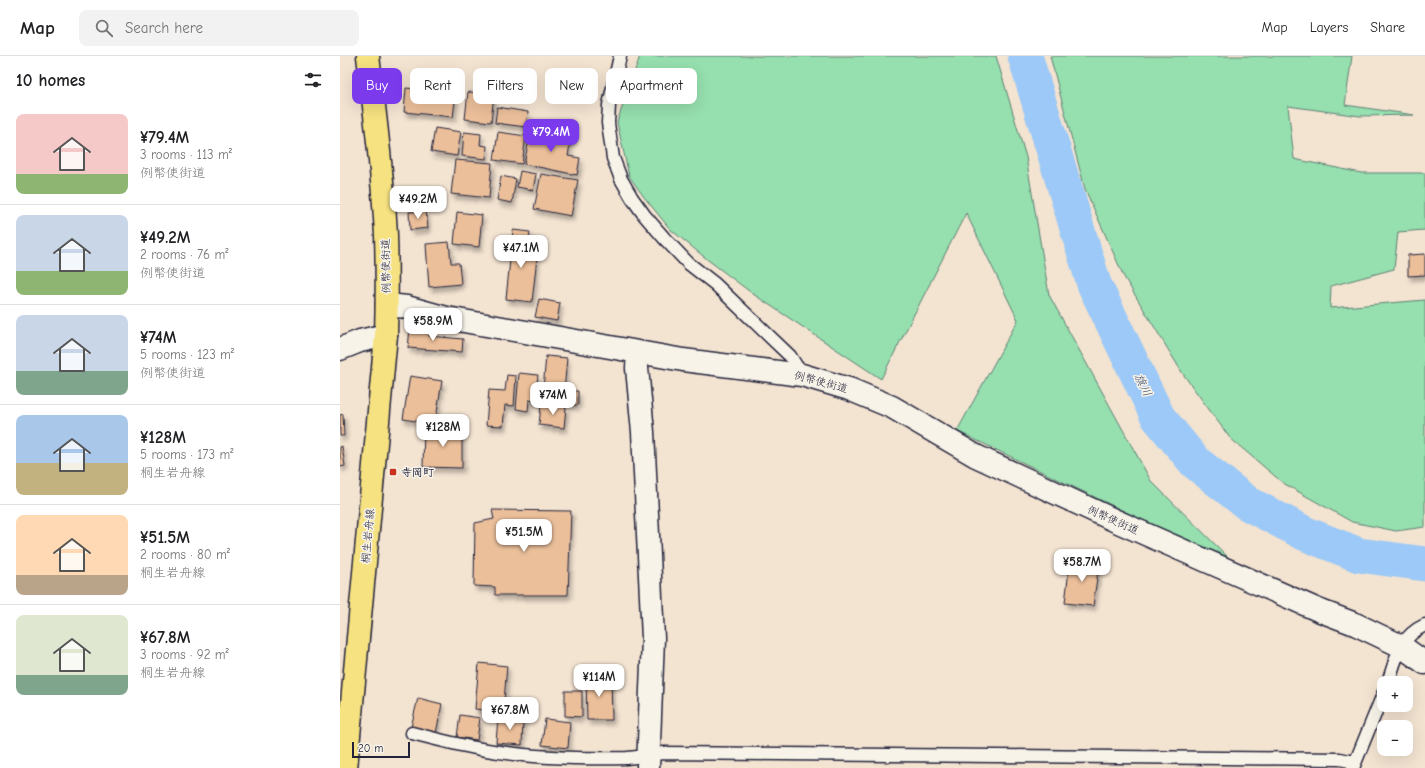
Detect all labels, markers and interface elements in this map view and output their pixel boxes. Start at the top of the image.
search box [79,10,359,46]
text: Map [20,17,55,39]
icon: search [93,17,115,39]
text: Search here [125,19,203,37]
text: Map [1261,19,1288,36]
text: Layers [1310,19,1348,36]
text: Share [1370,19,1405,36]
chip: Buy [352,68,402,104]
chip: Rent [410,68,465,104]
chip: Filters [473,68,537,104]
chip: New [545,68,598,104]
chip: Apartment [606,68,697,104]
icon: filters [302,69,324,91]
text: 10 homes [16,71,85,90]
pin: ¥79.4M [518,119,584,153]
text: ¥79.4M [532,124,570,139]
text: ¥79.4M [140,128,189,147]
icon: home [48,130,96,178]
text: 3 rooms · 113 m² [140,147,232,162]
text: 例幣使街道 [140,165,205,180]
pin: ¥49.2M [385,186,451,220]
text: ¥49.2M [399,191,437,206]
text: ¥49.2M [140,228,190,247]
icon: home [48,231,96,279]
pin: ¥47.1M [488,235,554,269]
street label: 例幣使街道 [379,238,393,294]
text: ¥47.1M [503,240,539,255]
text: 2 rooms · 76 m² [140,247,228,262]
text: 例幣使街道 [140,265,205,280]
pin: ¥58.9M [400,308,466,342]
text: ¥58.9M [413,313,453,328]
text: ¥74M [140,328,176,347]
icon: home [48,331,96,379]
text: 5 rooms · 123 m² [140,347,234,362]
text: 例幣使街道 [140,365,205,380]
street label: 例幣使街道 [793,369,849,395]
water label: 旗川 [1131,371,1155,399]
pin: ¥74M [529,382,577,416]
text: ¥74M [539,387,567,402]
pin: ¥128M [415,414,471,448]
text: ¥128M [425,419,461,434]
text: ¥128M [140,428,186,447]
icon: home [48,431,96,479]
text: 5 rooms · 173 m² [140,447,233,462]
text: 桐生岩舟線 [140,465,205,480]
place label: 寺岡町 [401,466,435,479]
marker: 寺岡町 [388,467,398,477]
street label: 例幣使街道 [1085,503,1141,537]
street label: 桐生岩舟線 [359,508,377,564]
pin: ¥51.5M [491,519,557,553]
text: ¥51.5M [505,524,543,539]
text: ¥51.5M [140,528,190,547]
icon: home [48,531,96,579]
text: 2 rooms · 80 m² [140,547,230,562]
pin: ¥58.7M [1049,549,1115,583]
text: ¥58.7M [1063,554,1101,569]
text: 桐生岩舟線 [140,565,205,580]
text: ¥67.8M [140,628,190,647]
icon: home [48,631,96,679]
text: 3 rooms · 92 m² [140,647,229,662]
pin: ¥114M [571,664,627,698]
text: 桐生岩舟線 [140,665,205,680]
text: ¥114M [582,669,616,684]
map controls [1377,676,1413,756]
button: + [1377,676,1413,712]
pin: ¥67.8M [477,697,543,731]
text: ¥67.8M [491,702,529,717]
button: − [1377,720,1413,756]
scale bar [352,740,410,759]
text: 20 m [358,742,383,755]

